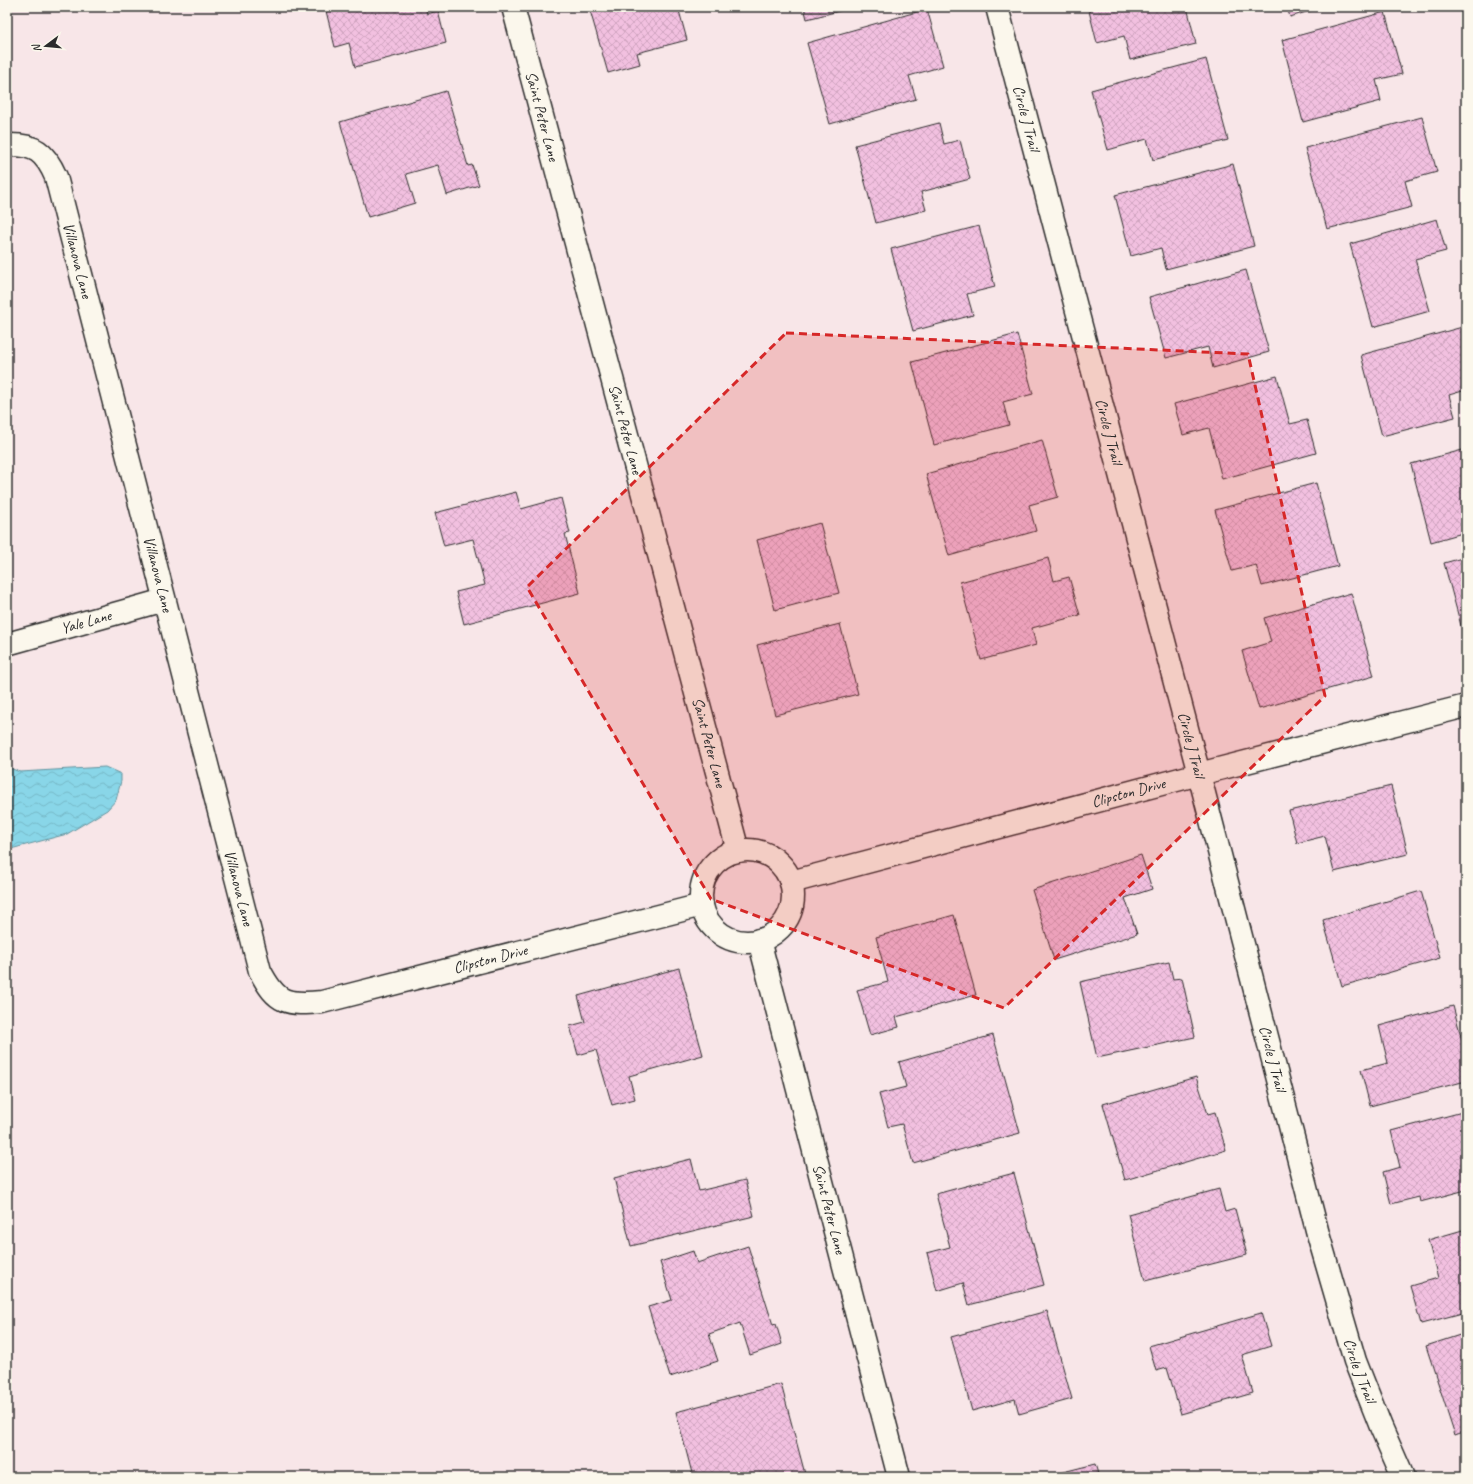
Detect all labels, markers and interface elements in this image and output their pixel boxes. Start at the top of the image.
north arrow [26,26,66,66]
text: N [28,41,44,54]
street label: Saint Peter Lane [521,69,564,165]
street label: Circle J Trail [1008,83,1045,156]
street label: Villanova Lane [58,221,97,302]
street label: Saint Peter Lane [604,382,648,478]
street label: Circle J Trail [1091,397,1128,470]
street label: Villanova Lane [139,534,178,616]
street label: Yale Lane [58,605,115,638]
street label: Saint Peter Lane [687,695,731,791]
street label: Circle J Trail [1173,710,1210,783]
street label: Clipston Drive [1089,773,1169,812]
street label: Villanova Lane [219,848,258,930]
street label: Clipston Drive [451,940,531,978]
street label: Circle J Trail [1255,1023,1292,1097]
street label: Saint Peter Lane [808,1162,851,1258]
street label: Circle J Trail [1339,1336,1382,1409]

